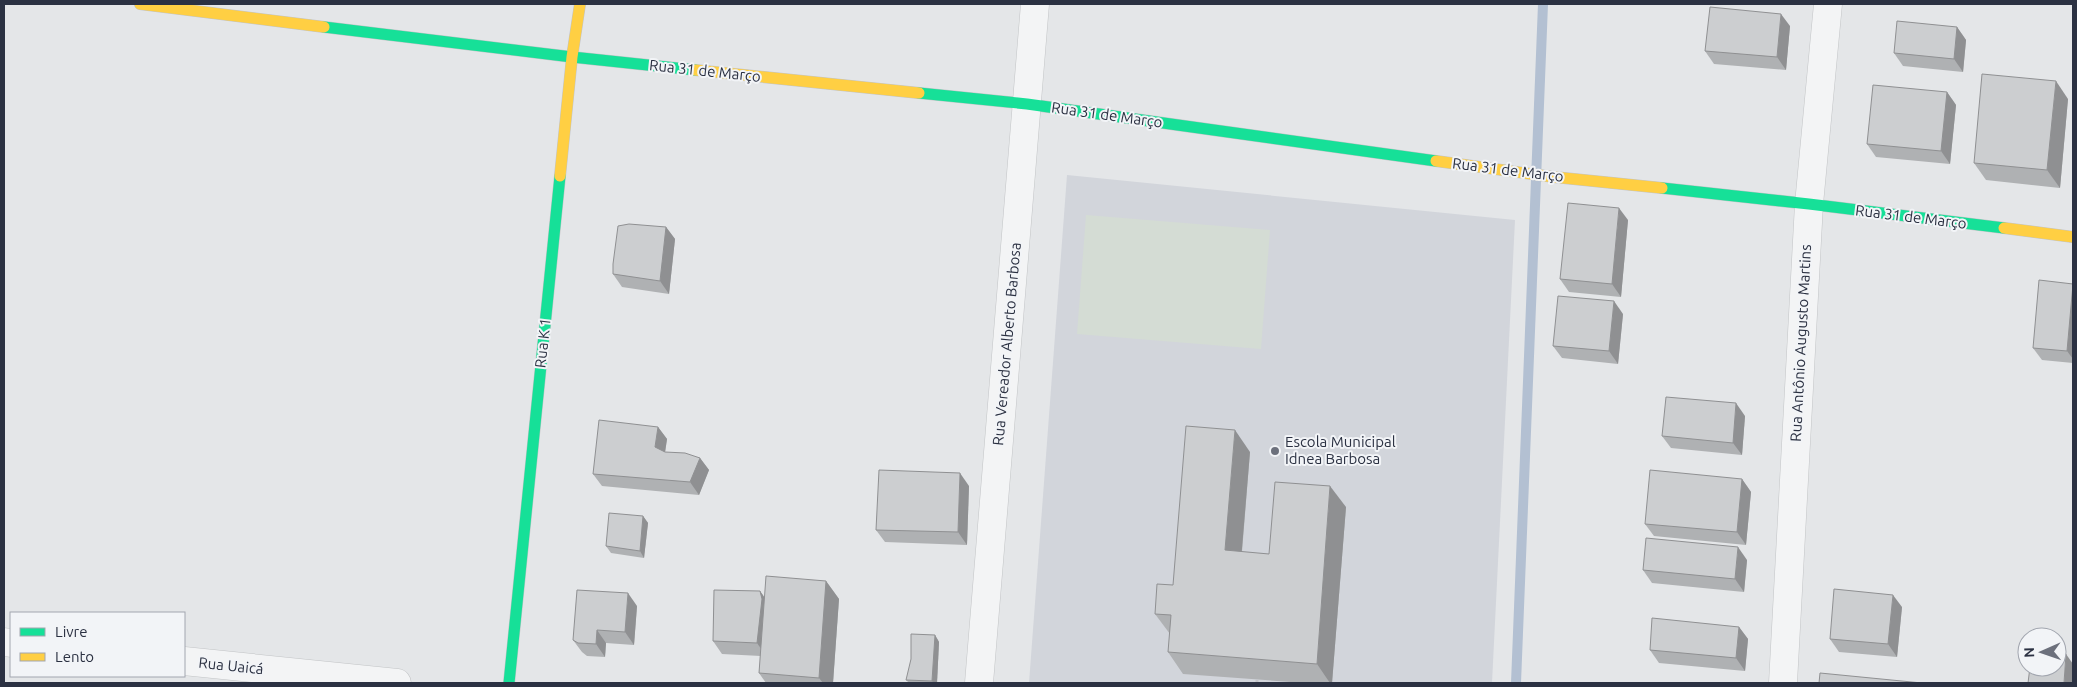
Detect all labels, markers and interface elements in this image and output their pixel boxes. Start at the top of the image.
street label: Rua 31 de Março [648,56,762,85]
street label: Rua 31 de Março [1050,98,1164,131]
street label: Rua 31 de Março [1451,154,1565,185]
street label: Rua 31 de Março [1854,201,1968,232]
street label: Rua Vereador Alberto Barbosa [989,242,1024,446]
street label: Rua Antônio Augusto Martins [1787,244,1814,442]
street label: Rua K 1 [531,317,554,369]
place label: Escola Municipal Idnea Barbosa [1285,433,1396,467]
marker: Escola Municipal Idnea Barbosa [1269,445,1281,457]
legend [10,612,185,677]
text: Livre [55,623,88,640]
north arrow [2017,627,2067,677]
text: N [2021,647,2037,658]
text: Lento [55,648,94,665]
street label: Rua Uaicá [198,654,264,677]

